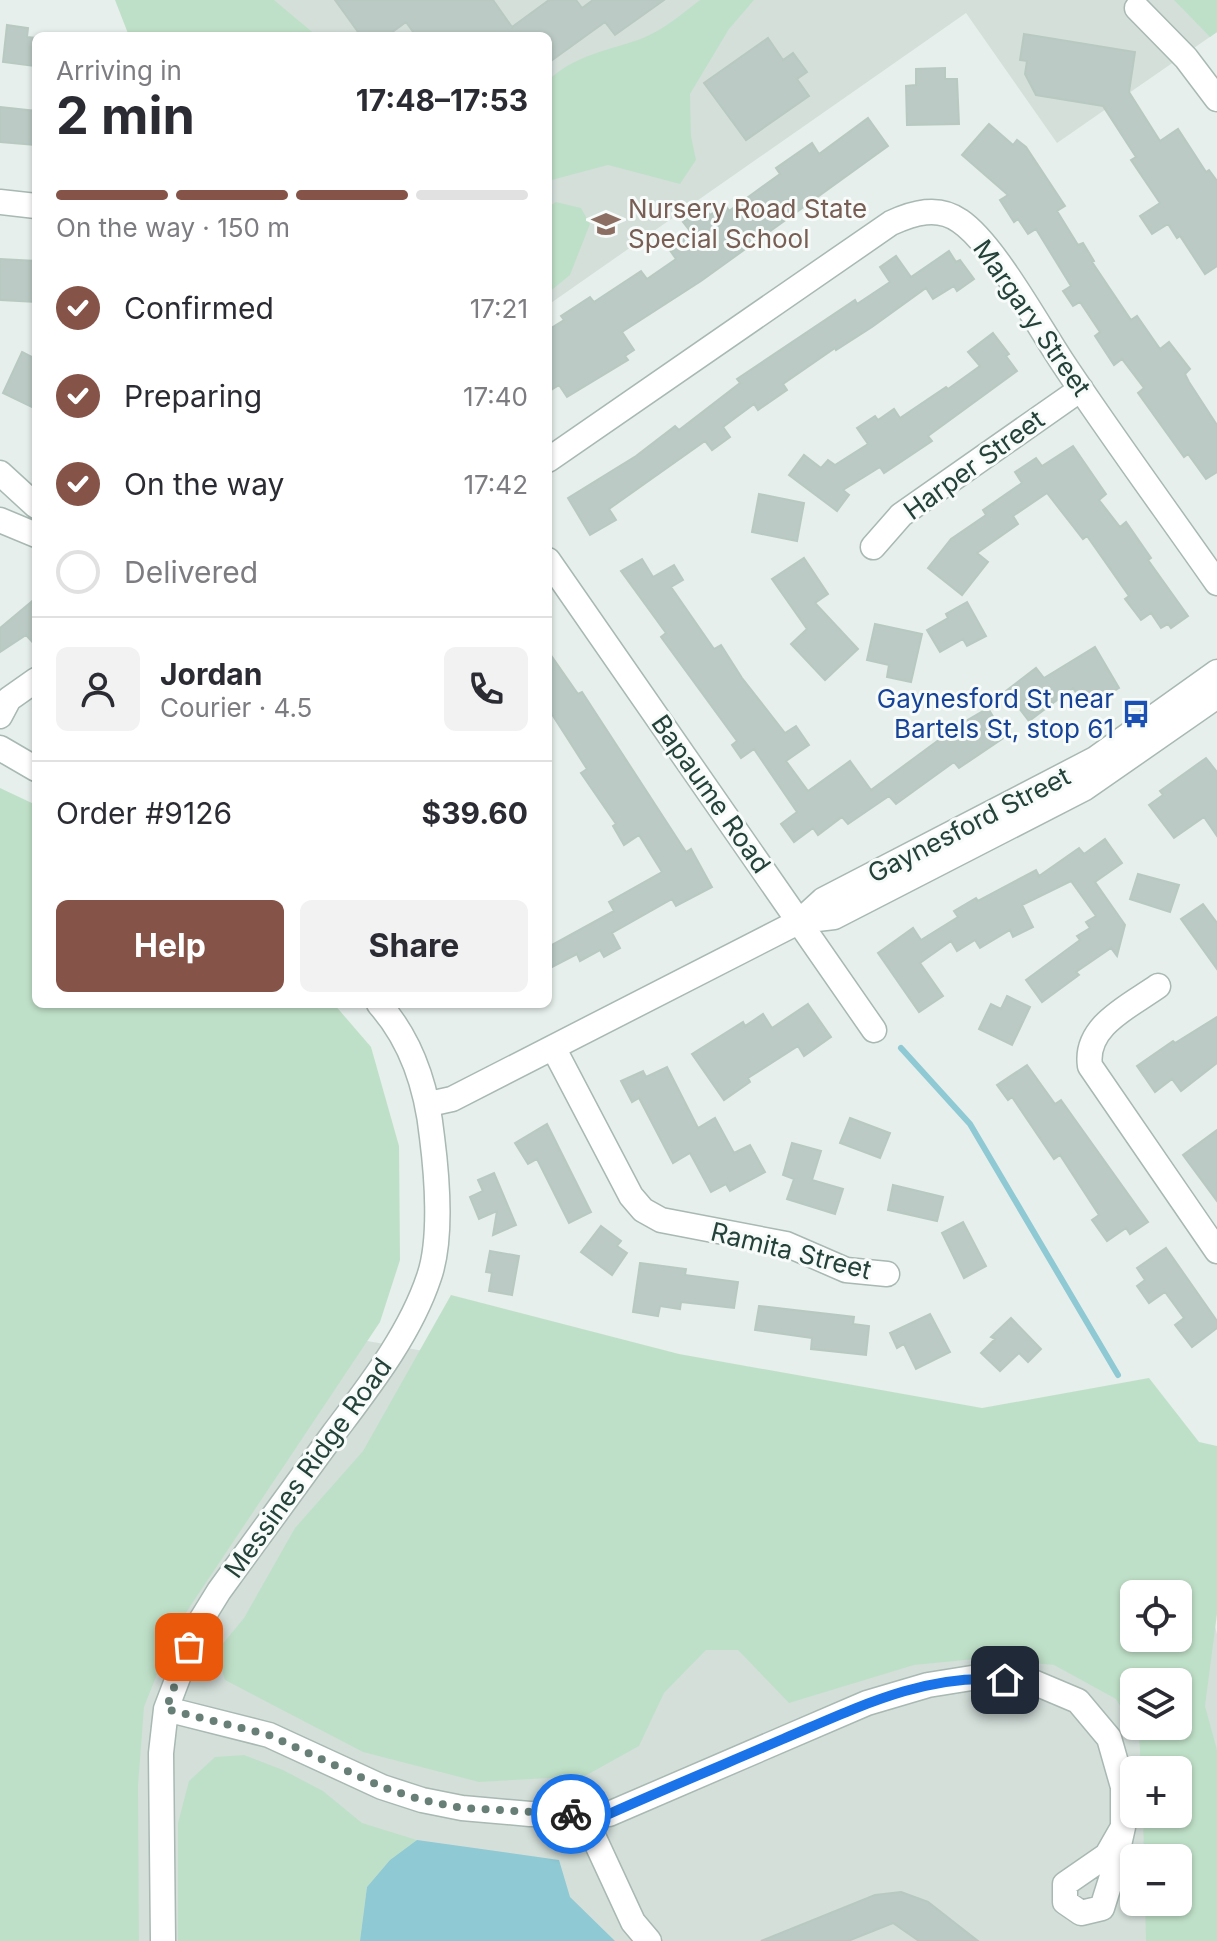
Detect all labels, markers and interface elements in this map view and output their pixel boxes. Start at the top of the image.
text: Arriving in [56,55,182,86]
text: 17:48–17:53 [356,82,528,118]
text: 2 min [56,84,195,147]
place label: Nursery Road State Special School [628,193,867,254]
school or university icon: Nursery Road State Special School [591,209,621,239]
text: On the way · 150 m [56,212,290,243]
street label: Margary Street [967,234,1098,402]
icon: check [56,286,100,330]
text: Confirmed [124,290,274,326]
text: 17:21 [470,293,528,324]
icon: check [56,374,100,418]
text: Preparing [124,378,262,414]
text: 17:40 [463,381,528,412]
street label: Harper Street [898,403,1050,526]
icon: check [56,462,100,506]
text: On the way [124,466,284,502]
text: 17:42 [463,469,528,500]
text: Delivered [124,554,258,590]
button: person [56,647,140,731]
button: phone [444,647,528,731]
text: Jordan [160,656,262,692]
place label: Gaynesford St near Bartels St, stop 61 [877,683,1114,744]
text: Courier · 4.5 [160,692,312,723]
bus stop icon: Gaynesford St near Bartels St, stop 61 [1121,699,1151,729]
street label: Bapaume Road [645,709,777,879]
street label: Gaynesford Street [862,760,1075,889]
text: Order #9126 [56,795,232,831]
text: $39.60 [422,795,528,831]
button: Help [56,900,284,992]
button: Share [300,900,528,992]
street label: Ramita Street [708,1216,875,1285]
street label: Messines Ridge Road [217,1352,398,1584]
map controls [1120,1580,1192,1916]
button: locate [1120,1580,1192,1652]
pin [155,1613,223,1681]
icon: bag [167,1625,211,1669]
pin [971,1646,1039,1714]
icon: home [983,1658,1027,1702]
button: layers [1120,1668,1192,1740]
button: + [1120,1756,1192,1828]
courier [531,1774,611,1854]
icon: bike [549,1792,593,1836]
button: − [1120,1844,1192,1916]

